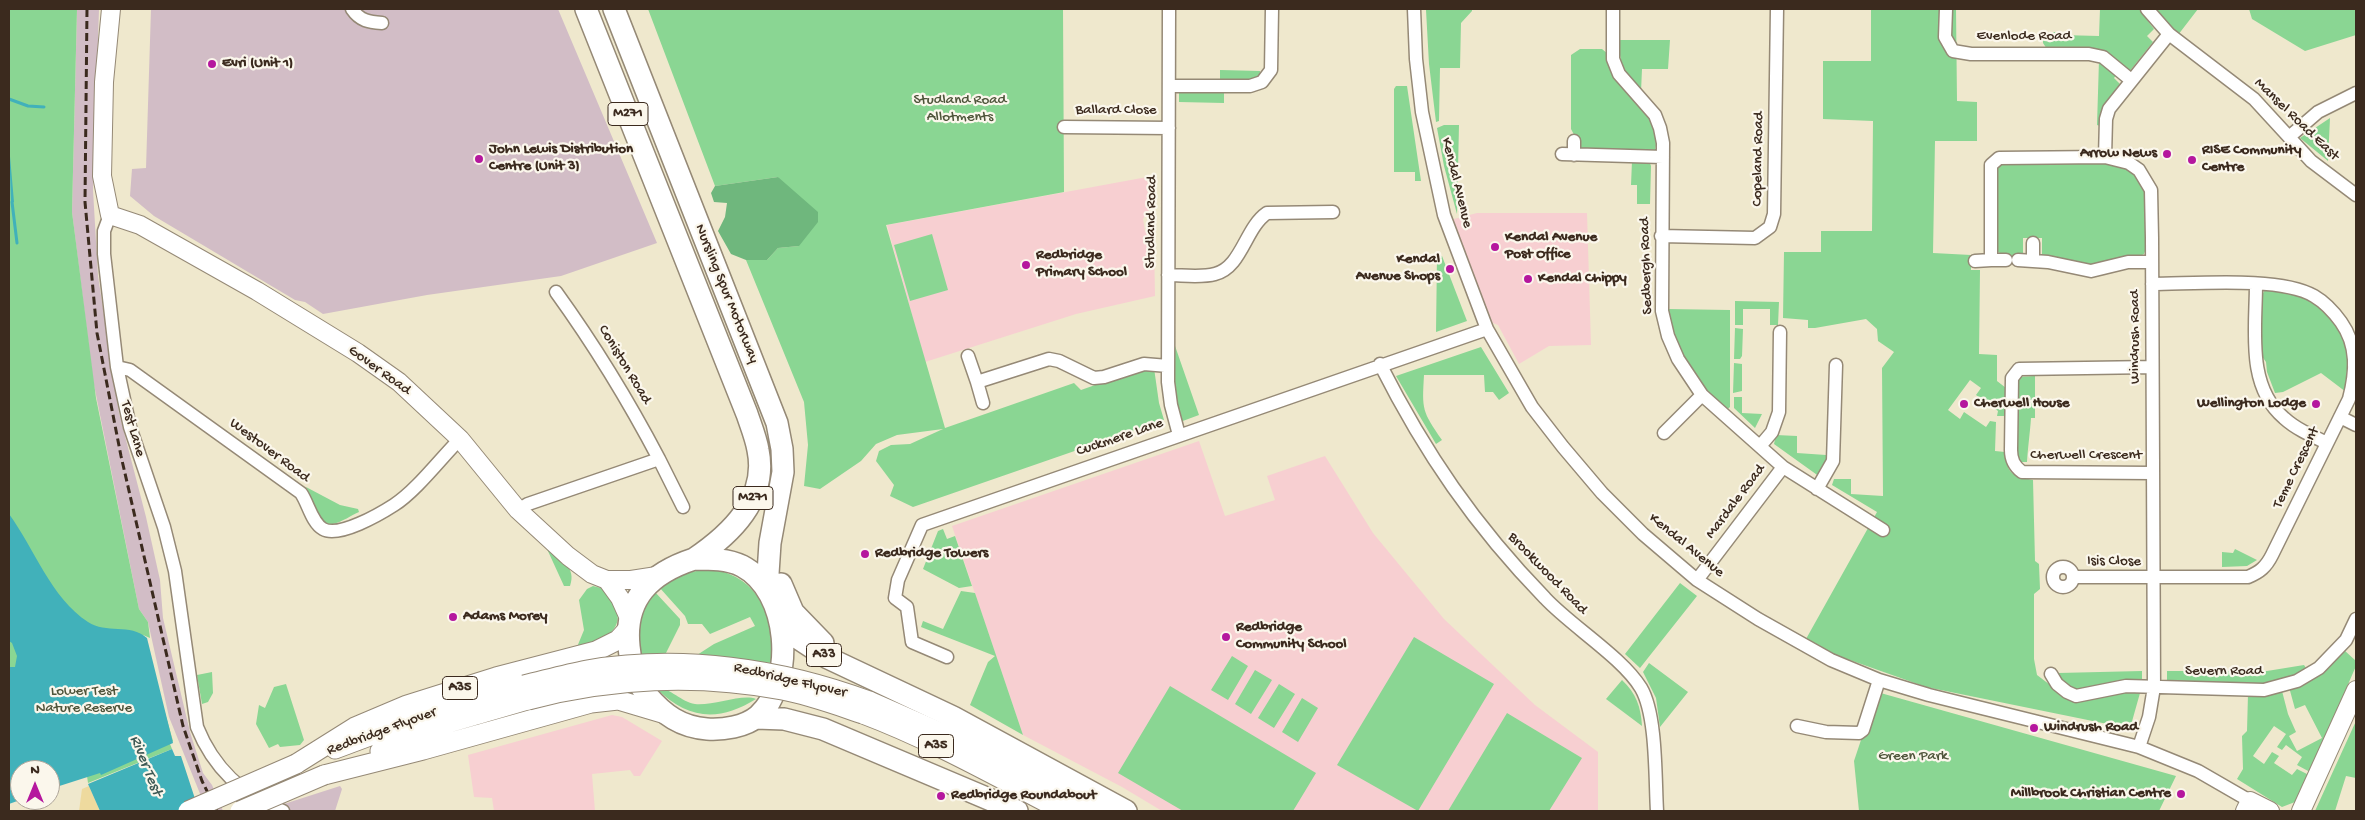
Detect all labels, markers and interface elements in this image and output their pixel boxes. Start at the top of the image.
street label: Evenlode Road [1977,28,2071,46]
place label: Evri (Unit 1) [222,55,293,73]
marker: Evri (Unit 1) [206,58,218,70]
street label: Mansel Road East [2250,75,2342,165]
park label: Studland Road Allotments [914,92,1006,127]
road number: M271 [608,102,648,126]
street label: Ballard Close [1075,102,1157,120]
street label: Copeland Road [1749,111,1769,207]
street label: Kendal Avenue [1436,136,1476,230]
place label: John Lewis Distribution Centre (Unit 3) [489,141,633,176]
place label: RISE Community Centre [2202,142,2301,177]
place label: Arrow News [2080,145,2157,163]
marker: Arrow News [2161,148,2173,160]
marker: John Lewis Distribution Centre (Unit 3) [473,153,485,165]
marker: RISE Community Centre [2186,154,2198,166]
street label: Studland Road [1142,175,1162,269]
street label: Sedbergh Road [1636,217,1658,315]
street label: Nursling Spur Motorway [690,222,762,366]
place label: Kendal Avenue Post Office [1505,229,1597,264]
marker: Kendal Avenue Post Office [1489,241,1501,253]
place label: Redbridge Primary School [1036,247,1127,282]
place label: Kendal Avenue Shops [1356,251,1440,286]
marker: Redbridge Primary School [1020,259,1032,271]
marker: Kendal Avenue Shops [1444,263,1456,275]
place label: Kendal Chippy [1538,270,1627,288]
marker: Kendal Chippy [1522,273,1534,285]
street label: Windrush Road [2127,290,2145,384]
street label: Coniston Road [593,322,655,408]
street label: Gover Road [344,342,414,400]
place label: Cherwell House [1974,395,2069,413]
place label: Wellington Lodge [2197,395,2306,413]
marker: Cherwell House [1958,398,1970,410]
marker: Wellington Lodge [2310,398,2322,410]
street label: Test Lane [115,399,149,459]
street label: Westover Road [225,415,313,487]
street label: Cuckmere Lane [1074,415,1166,461]
street label: Teme Crescent [2270,424,2324,512]
street label: Cherwell Crescent [2030,447,2142,465]
street label: Mardale Road [1702,461,1770,543]
road number: M271 [733,486,773,509]
street label: Kendal Avenue [1645,510,1727,582]
street label: Brookwood Road [1503,529,1591,619]
place label: Redbridge Towers [875,545,988,563]
marker: Redbridge Towers [859,548,871,560]
street label: Isis Close [2087,553,2141,571]
place label: Adams Morey [463,608,547,626]
marker: Adams Morey [447,611,459,623]
place label: Redbridge Community School [1236,619,1347,654]
marker: Redbridge Community School [1220,631,1232,643]
road number: A33 [806,644,842,666]
street label: Redbridge Flyover [732,659,848,703]
street label: Severn Road [2185,663,2263,681]
road number: A35 [442,676,478,700]
park label: Lower Test Nature Reserve [36,683,132,718]
street label: Redbridge Flyover [325,704,439,760]
place label: Windrush Road [2044,719,2138,737]
marker: Windrush Road [2028,722,2040,734]
water label: River Test [124,733,166,799]
road number: A35 [918,734,954,758]
park label: Green Park [1878,748,1948,766]
north arrow [10,760,60,810]
text: N [30,762,40,779]
place label: Millbrook Christian Centre [2011,785,2171,803]
place label: Redbridge Roundabout [951,787,1096,805]
marker: Millbrook Christian Centre [2175,788,2187,800]
marker: Redbridge Roundabout [935,790,947,802]

